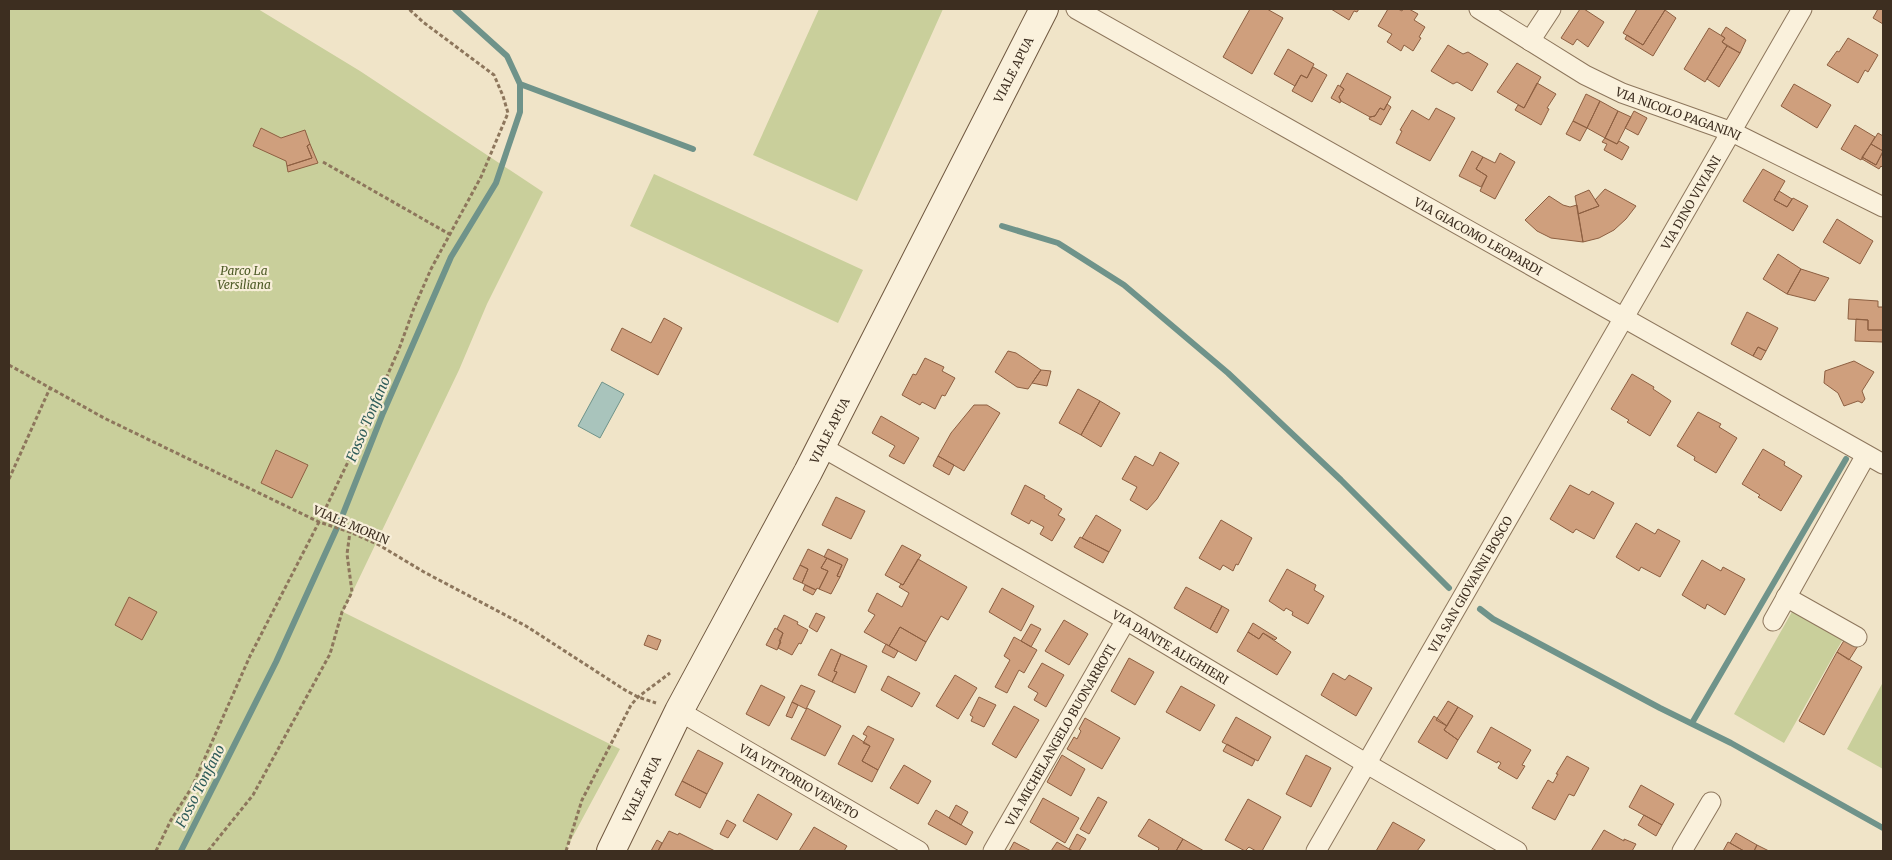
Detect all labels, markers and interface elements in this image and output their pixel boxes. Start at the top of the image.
street label: VIALE APUA [990,34,1036,106]
street label: VIA NICOLO PAGANINI [1612,83,1744,143]
street label: VIA DINO VIVIANI [1657,153,1723,253]
street label: VIA GIACOMO LEOPARDI [1411,193,1545,278]
park label: Parco La Versiliana [217,263,271,292]
water label: Fosso Tonfano [342,374,394,465]
street label: VIALE APUA [806,394,853,467]
street label: VIALE MORIN [310,502,392,548]
street label: VIA SAN GIOVANNI BOSCO [1424,513,1515,656]
street label: VIA DANTE ALIGHIERI [1109,606,1232,687]
street label: VIA MICHELANGELO BUONARROTI [1001,641,1118,829]
street label: VIA VITTORIO VENETO [736,740,862,822]
water label: Fosso Tonfano [171,742,229,831]
street label: VIALE APUA [618,753,664,825]

